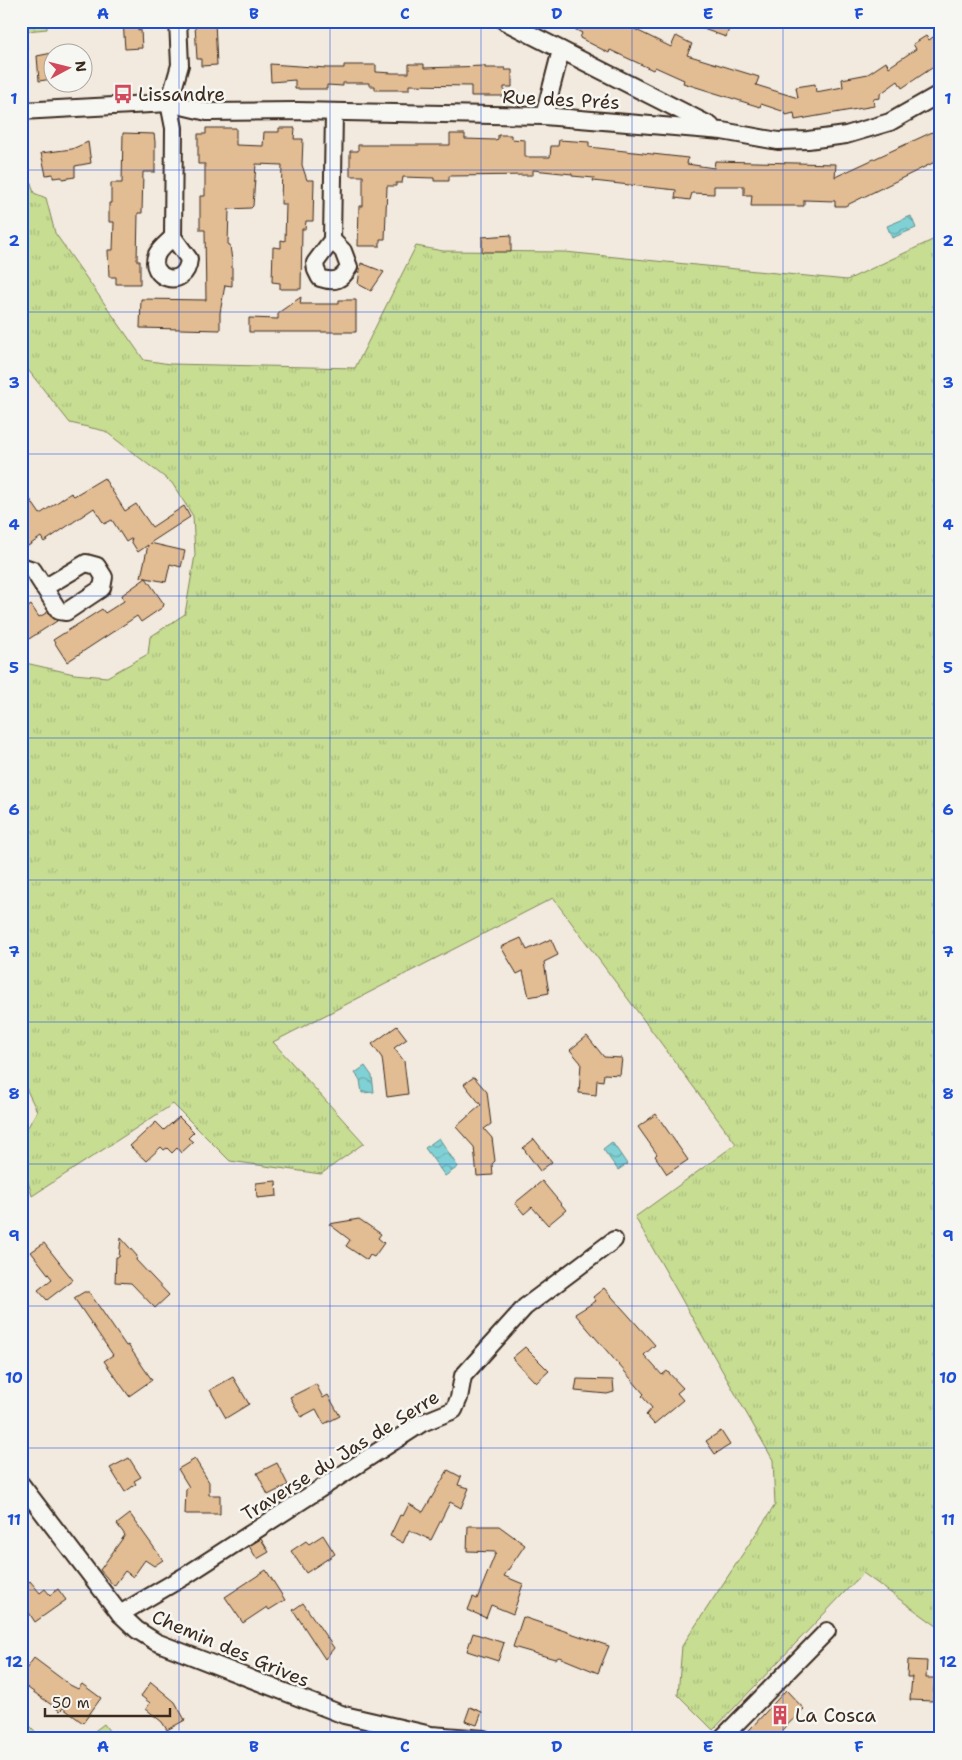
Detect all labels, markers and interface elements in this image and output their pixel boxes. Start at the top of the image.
text: A [97,3,109,24]
text: B [249,3,259,24]
text: C [400,3,410,24]
text: D [551,3,563,24]
text: E [703,3,713,24]
text: F [854,3,864,24]
north arrow [42,42,92,92]
text: N [71,60,91,73]
place label: Lissandre [138,82,225,107]
bus stop icon: Lissandre [112,83,134,105]
street label: Rue des Prés [502,84,620,115]
text: 1 [10,88,18,109]
text: 1 [944,88,952,109]
text: 2 [8,230,20,251]
text: 2 [942,230,954,251]
text: 3 [8,372,20,393]
text: 3 [942,372,954,393]
text: 4 [8,514,20,535]
text: 4 [942,514,954,535]
text: 5 [9,657,19,678]
text: 5 [943,657,953,678]
text: 6 [8,799,20,820]
text: 6 [942,799,954,820]
text: 7 [8,941,20,962]
text: 7 [942,941,954,962]
text: 8 [8,1083,20,1104]
text: 8 [942,1083,954,1104]
text: 9 [8,1225,20,1246]
text: 9 [942,1225,954,1246]
text: 10 [5,1367,23,1388]
text: 10 [939,1367,957,1388]
street label: Traverse du Jas de Serre [237,1384,444,1527]
text: 11 [7,1509,21,1530]
text: 11 [941,1509,955,1530]
street label: Chemin des Grives [148,1604,313,1693]
text: 12 [5,1651,23,1672]
text: 12 [939,1651,957,1672]
scale bar [45,1685,170,1717]
text: 50 m [52,1693,90,1713]
place label: La Cosca [795,1703,876,1728]
building icon: La Cosca [769,1704,791,1726]
text: A [97,1736,109,1757]
text: B [249,1736,259,1757]
text: C [400,1736,410,1757]
text: D [551,1736,563,1757]
text: E [703,1736,713,1757]
text: F [854,1736,864,1757]

